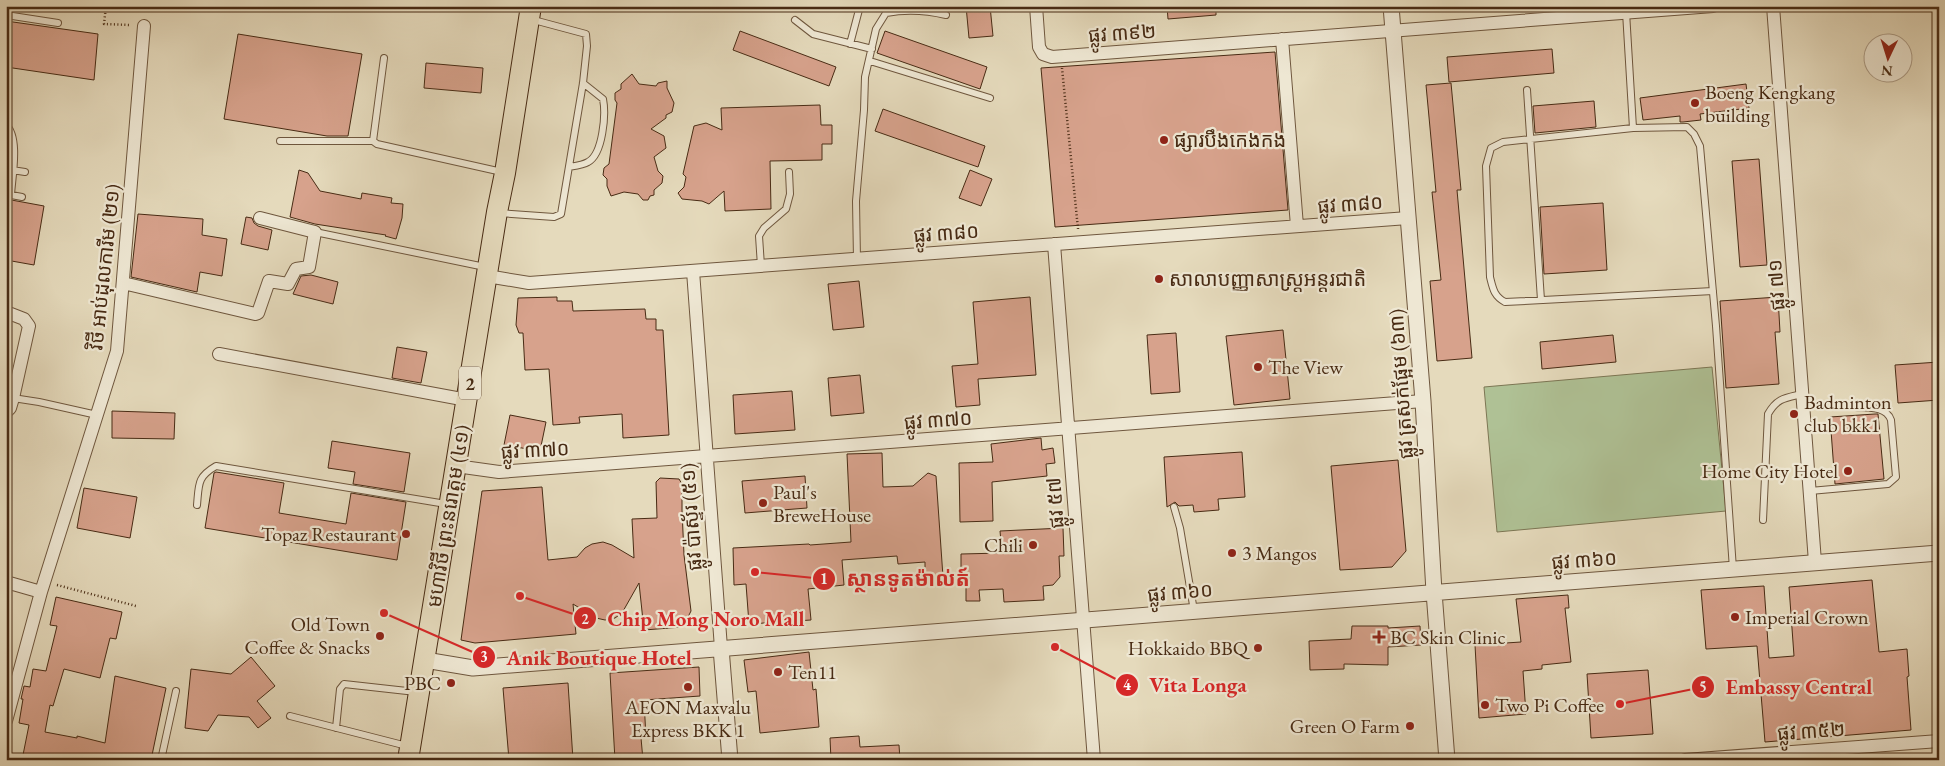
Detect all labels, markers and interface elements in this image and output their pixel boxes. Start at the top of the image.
street label: ផ្លូវ ៣៩២ [1087,18,1157,54]
north arrow [1862,32,1912,82]
text: N [1880,62,1893,80]
place label: Boeng Kengkang building [1705,79,1835,128]
marker: Boeng Kengkang building [1689,97,1701,109]
place label: ផ្សារបឹងកេងកង [1174,127,1286,153]
marker: ផ្សារបឹងកេងកង [1158,134,1170,146]
street label: វិថី អាប់ដុលការីម (២១) [82,183,126,352]
street label: ផ្លូវ ៣៨០ [1316,189,1384,225]
street label: ផ្លូវ ៣៨០ [912,218,980,254]
street label: ផ្លូវ ៧១ [1761,258,1797,312]
place label: សាលាបញ្ញាសាស្ត្រអន្តរជាតិ [1169,266,1366,292]
marker: សាលាបញ្ញាសាស្ត្រអន្តរជាតិ [1153,273,1165,285]
street label: ផ្លូវ ត្រសក់ផ្អែម (៦៣) [1383,308,1425,460]
place label: The View [1268,354,1343,380]
marker: The View [1252,361,1264,373]
road number: 2 [459,366,481,399]
place label: Badminton club bkk1 [1804,389,1892,438]
street label: ផ្លូវ ៣៧០ [903,405,974,441]
marker: Badminton club bkk1 [1788,408,1800,420]
street label: មហាវិថី ព្រះនរោត្តម (៤១) [421,423,475,609]
street label: ផ្លូវ ៣៧០ [500,435,570,471]
place label: Home City Hotel [1701,458,1838,484]
street label: ផ្លូវ ប៉ាស្ទ័រ (៥១) [674,462,714,572]
marker: Home City Hotel [1842,465,1854,477]
street label: ផ្លូវ ៥៧ [1040,476,1076,530]
place label: Paul's BreweHouse [773,479,871,528]
marker: Paul's BreweHouse [757,497,769,509]
place label: Topaz Restaurant [261,521,397,547]
marker: Topaz Restaurant [400,528,412,540]
place label: Chili [984,532,1023,558]
marker: Chili [1027,539,1039,551]
place label: 3 Mangos [1242,540,1317,566]
street label: ផ្លូវ ៣៦០ [1550,545,1618,581]
marker: 3 Mangos [1226,547,1238,559]
callout: ស្ថានទូតម៉ាល់ត៍ [811,561,980,597]
text: ស្ថានទូតម៉ាល់ត៍ [846,565,970,593]
text: 1 [820,569,828,588]
street label: ផ្លូវ ៣៦០ [1146,576,1214,614]
callout: Chip Mong Noro Mall [573,600,815,636]
place label: Imperial Crown [1745,604,1869,630]
text: Chip Mong Noro Mall [607,605,805,632]
text: 2 [581,609,589,628]
place label: Old Town Coffee & Snacks [245,611,370,660]
marker: Imperial Crown [1729,611,1741,623]
place label: BC Skin Clinic [1390,624,1506,650]
marker: Old Town Coffee & Snacks [374,630,386,642]
marker: BC Skin Clinic [1372,630,1386,644]
place label: Hokkaido BBQ [1128,635,1251,661]
callout: Anik Boutique Hotel [471,639,702,675]
marker: Hokkaido BBQ [1252,642,1264,654]
text: Anik Boutique Hotel [505,644,692,671]
text: 3 [480,647,488,666]
place label: Ten11 [788,659,837,685]
marker: Ten11 [772,666,784,678]
callout: Vita Longa [1114,667,1257,703]
callout: Embassy Central [1690,669,1882,705]
place label: PBC [404,670,441,696]
text: Vita Longa [1149,671,1247,698]
text: Embassy Central [1726,673,1872,700]
text: 4 [1123,675,1132,694]
marker: PBC [445,677,457,689]
text: 5 [1699,677,1707,696]
marker: AEON Maxvalu Express BKK 1 [682,681,694,693]
place label: Two Pi Coffee [1495,692,1604,718]
place label: AEON Maxvalu Express BKK 1 [624,694,752,743]
marker: Two Pi Coffee [1479,699,1491,711]
place label: Green O Farm [1290,713,1400,739]
street label: ផ្លូវ ៣៥២ [1776,716,1846,752]
marker: Green O Farm [1404,720,1416,732]

